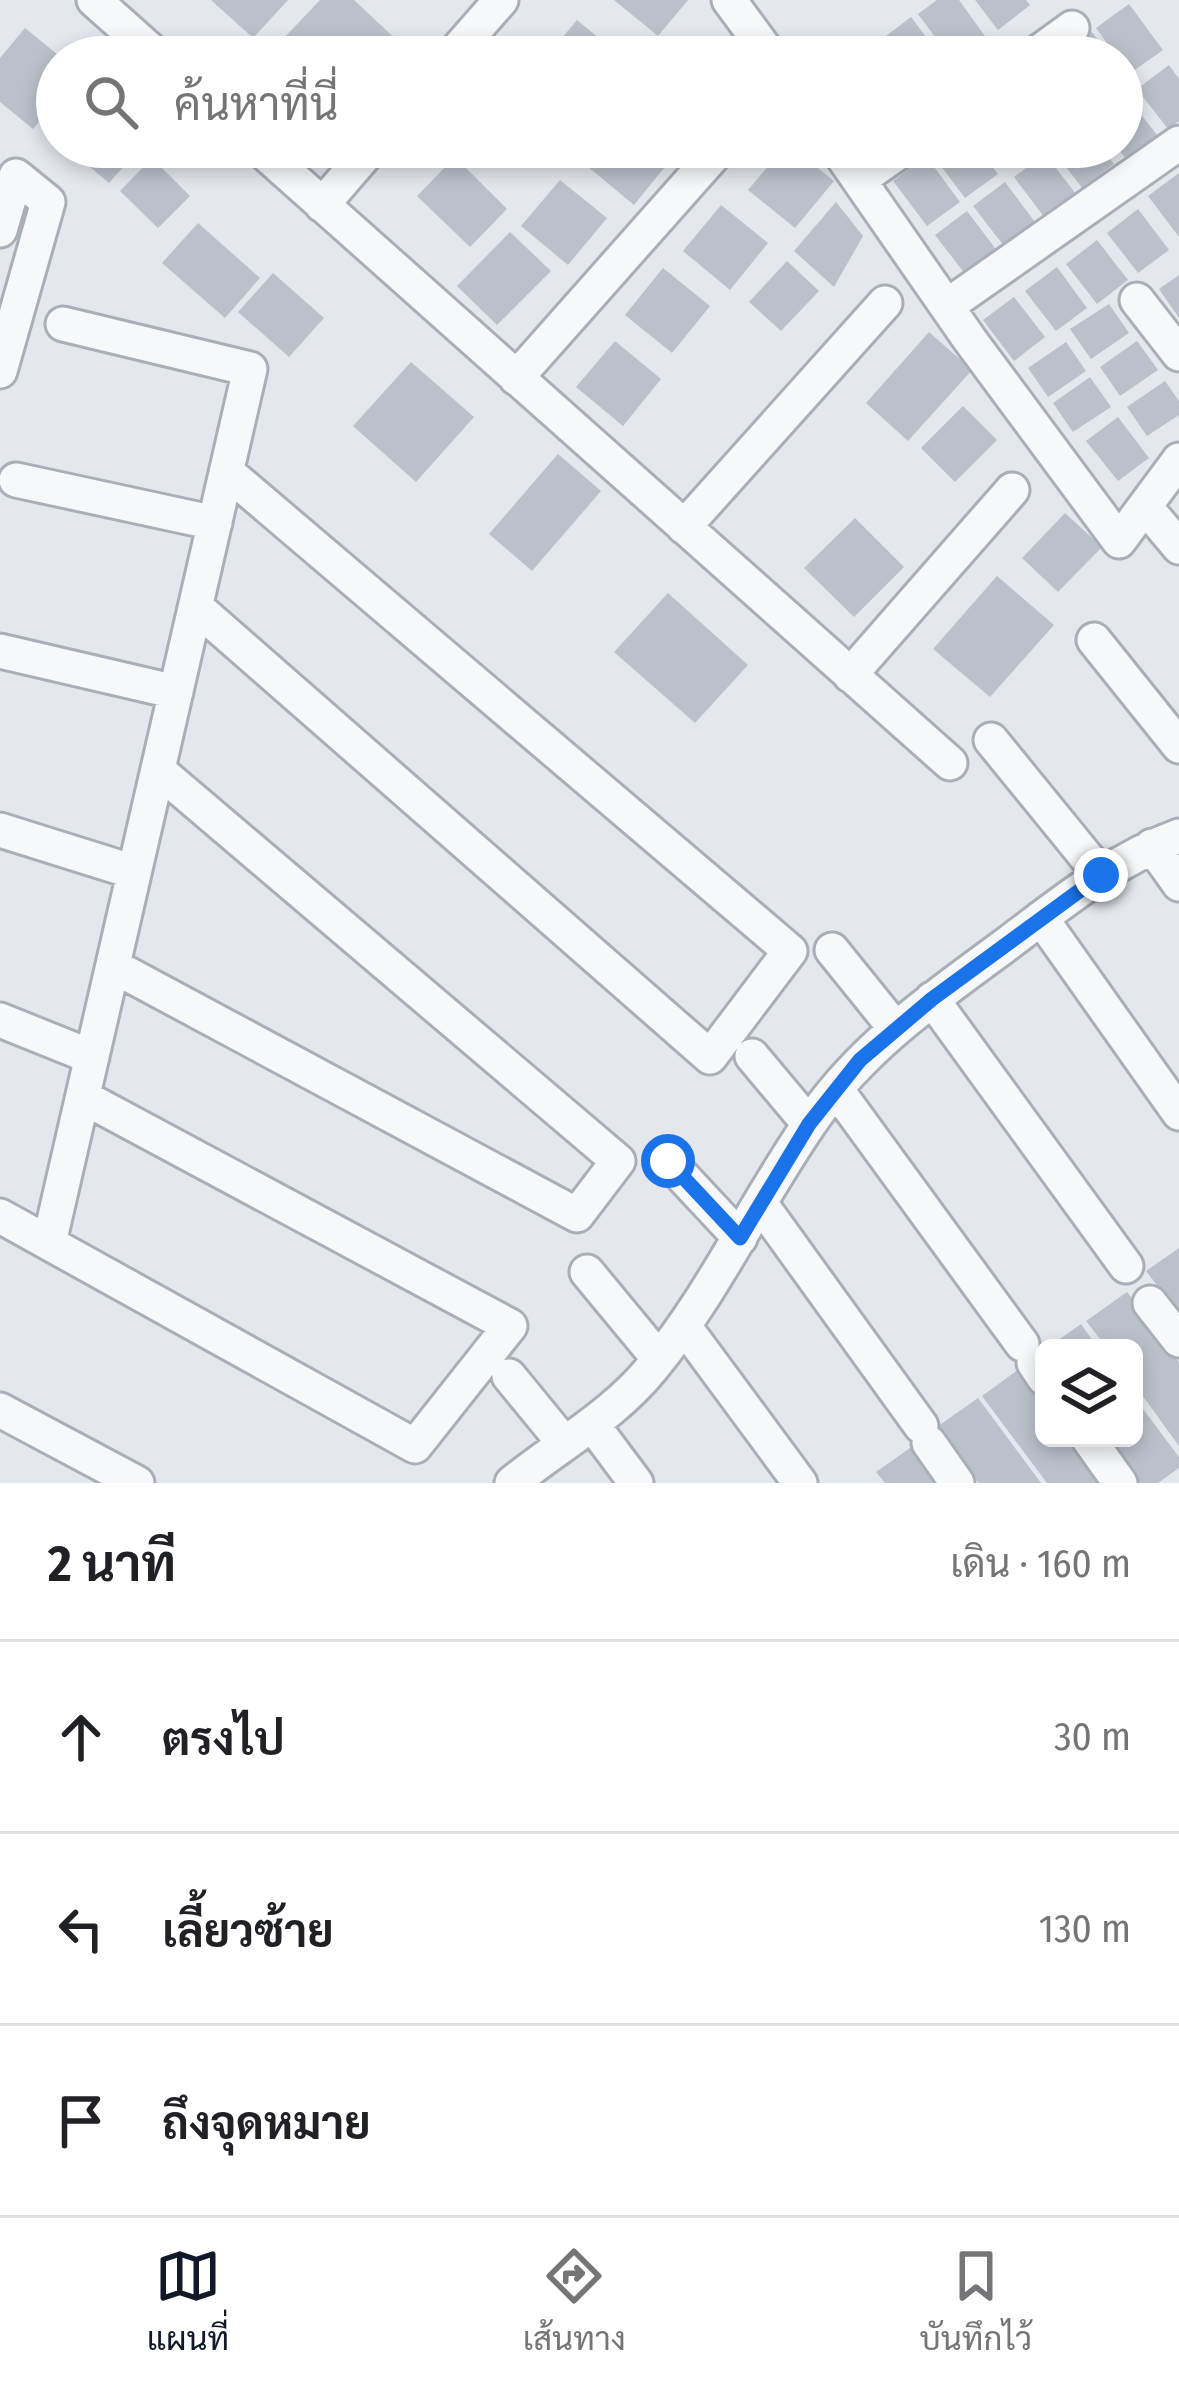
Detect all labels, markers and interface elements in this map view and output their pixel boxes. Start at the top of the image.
search box [36,36,1143,168]
icon: search [78,69,144,135]
text: ค้นหาที่นี่ [174,78,338,132]
route end [1074,848,1128,902]
route start [641,1134,695,1188]
map controls [1035,1339,1143,1447]
button: layers [1035,1339,1143,1447]
text: 2 นาที [48,1533,176,1595]
text: เดิน · 160 m [950,1541,1131,1587]
icon: ahead [48,1704,114,1770]
text: ตรงไป [162,1713,285,1767]
text: 30 m [1054,1714,1131,1760]
icon: left [48,1896,114,1962]
text: เลี้ยวซ้าย [162,1905,334,1959]
text: 130 m [1039,1906,1131,1952]
icon: arrive [48,2088,114,2154]
text: ถึงจุดหมาย [162,2097,371,2151]
tab: แผนที่ [147,2243,229,2359]
tab: เส้นทาง [523,2243,626,2359]
tab: บันทึกไว้ [919,2243,1032,2359]

